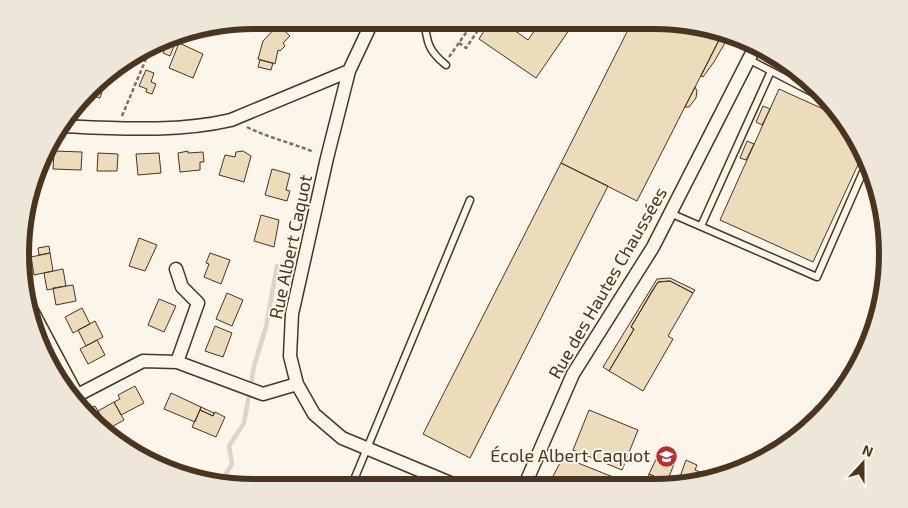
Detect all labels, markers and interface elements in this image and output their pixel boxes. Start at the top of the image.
street label: Rue Albert Caquot [264,173,316,321]
street label: Rue des Hautes Chaussées [543,183,671,382]
north arrow [838,438,888,488]
text: N [860,441,876,460]
place label: École Albert Caquot [490,444,650,466]
school or university icon: École Albert Caquot [654,444,678,468]

